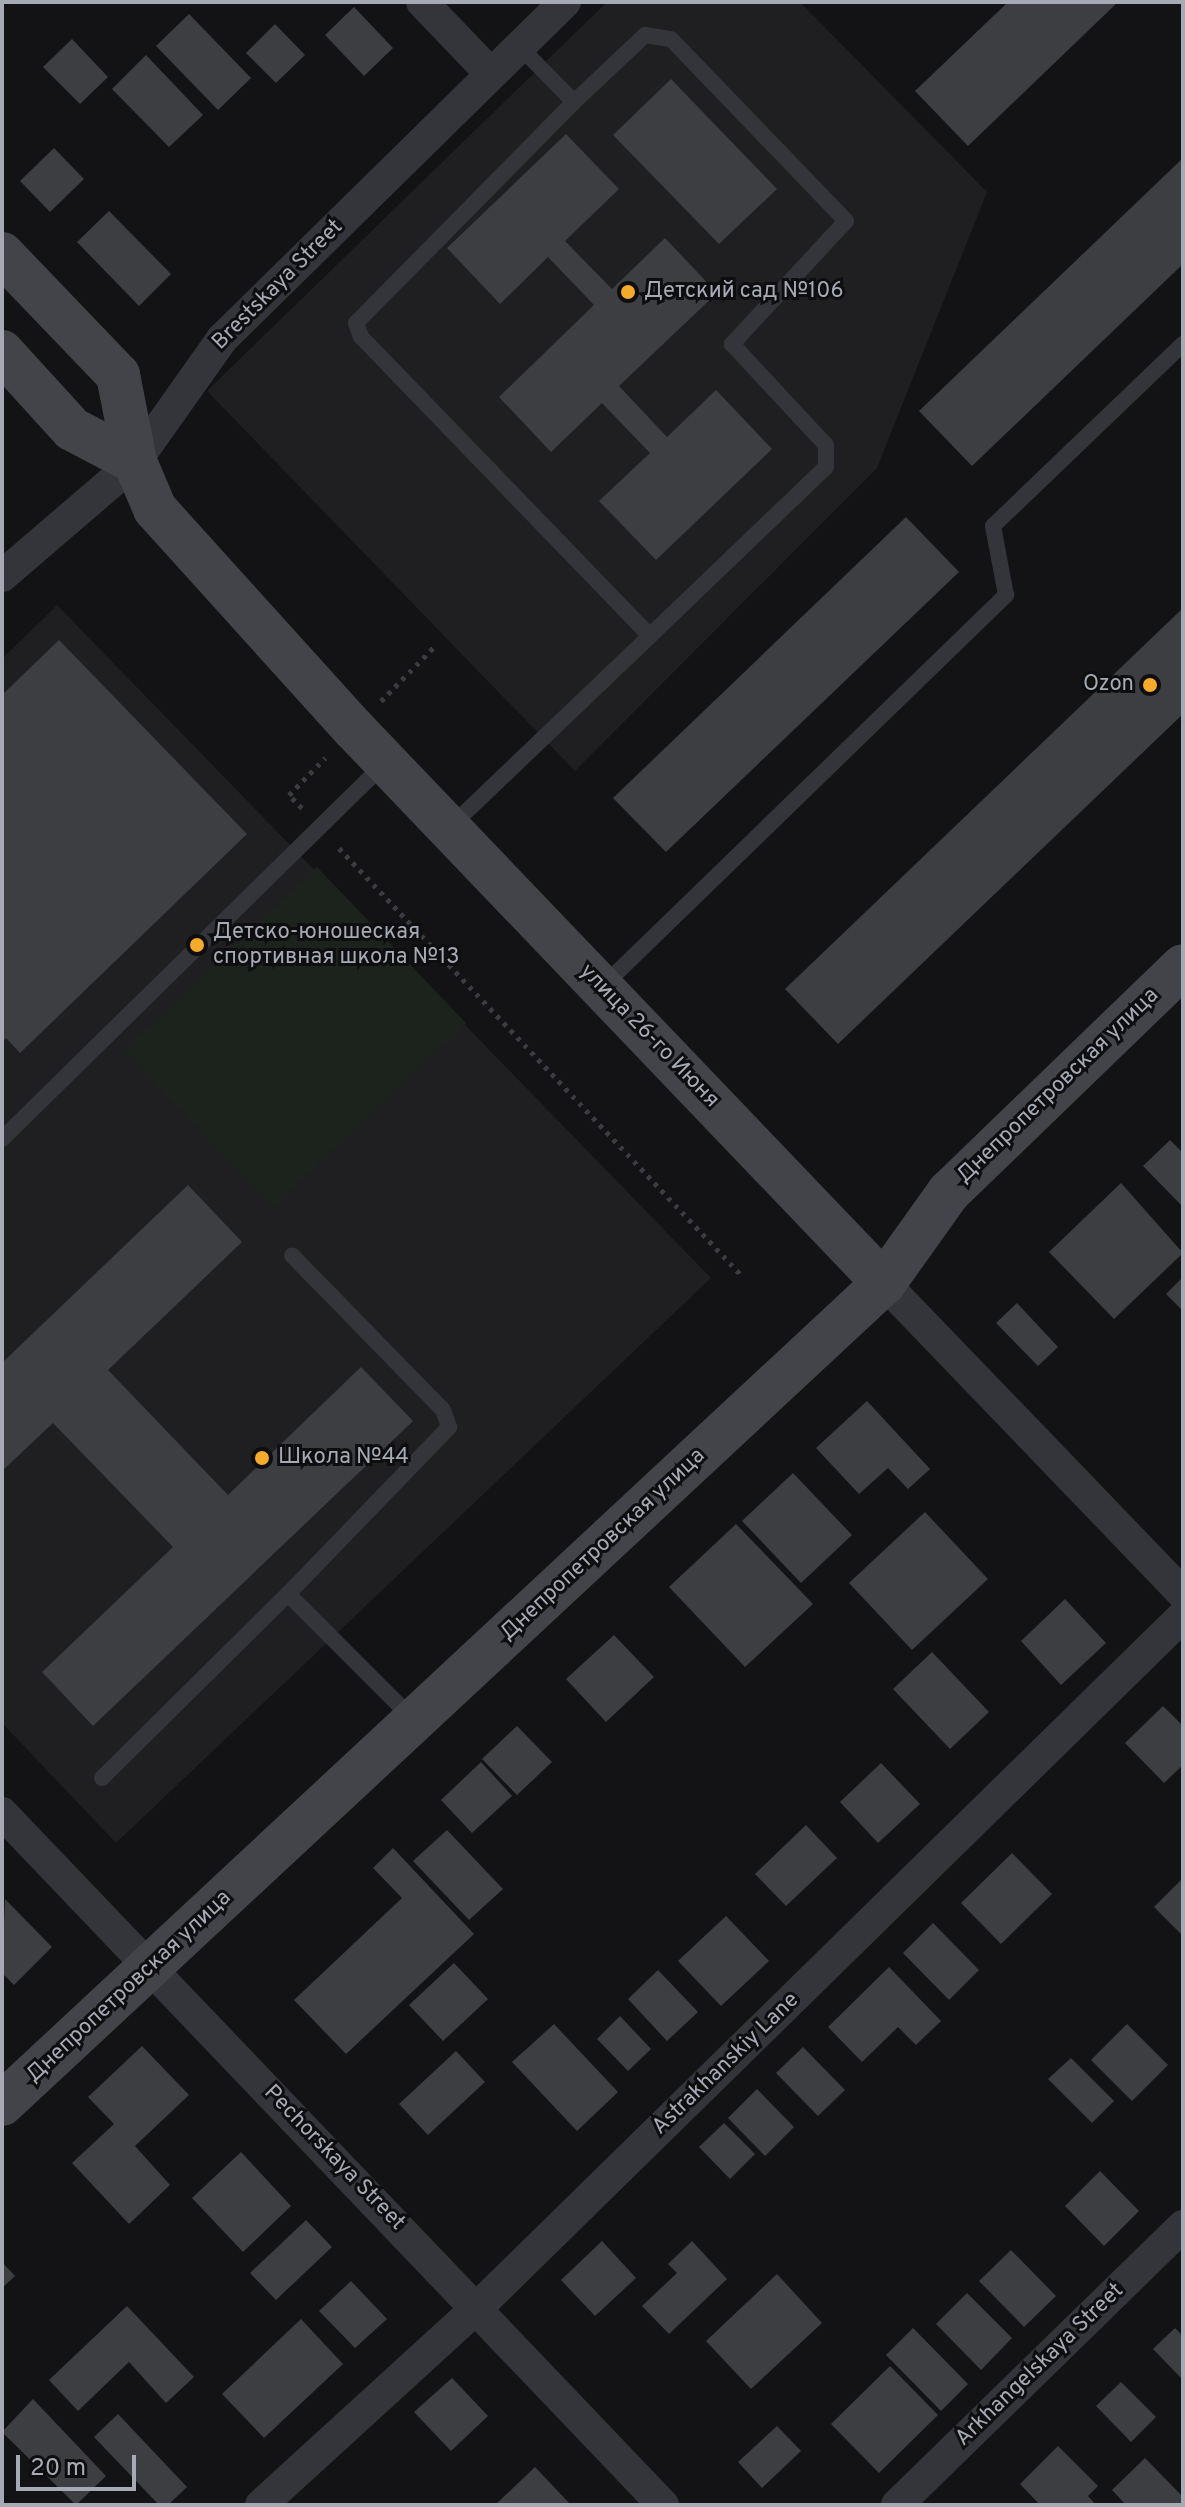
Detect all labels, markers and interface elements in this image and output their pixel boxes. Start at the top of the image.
street label: Brestskaya Street [207,214,349,356]
place label: Детский сад №106 [644,279,844,305]
marker: Детский сад №106 [619,283,637,301]
place label: Ozon [1083,672,1134,698]
marker: Ozon [1141,676,1159,694]
place label: Детско-юношеская спортивная школа №13 [213,919,460,970]
marker: Детско-юношеская спортивная школа №13 [188,936,206,954]
street label: улица 26-го Июня [574,959,724,1113]
street label: Днепропетровская улица [952,983,1164,1189]
street label: Днепропетровская улица [495,1443,711,1647]
place label: Школа №44 [278,1445,409,1471]
marker: Школа №44 [253,1449,271,1467]
street label: Днепропетровская улица [21,1885,237,2089]
street label: Astrakhanskiy Lane [647,1987,805,2141]
street label: Pechorskaya Street [258,2080,410,2236]
street label: Arkhangelskaya Street [950,2278,1130,2452]
scale bar [20,2439,140,2489]
text: 20 m [30,2454,86,2484]

